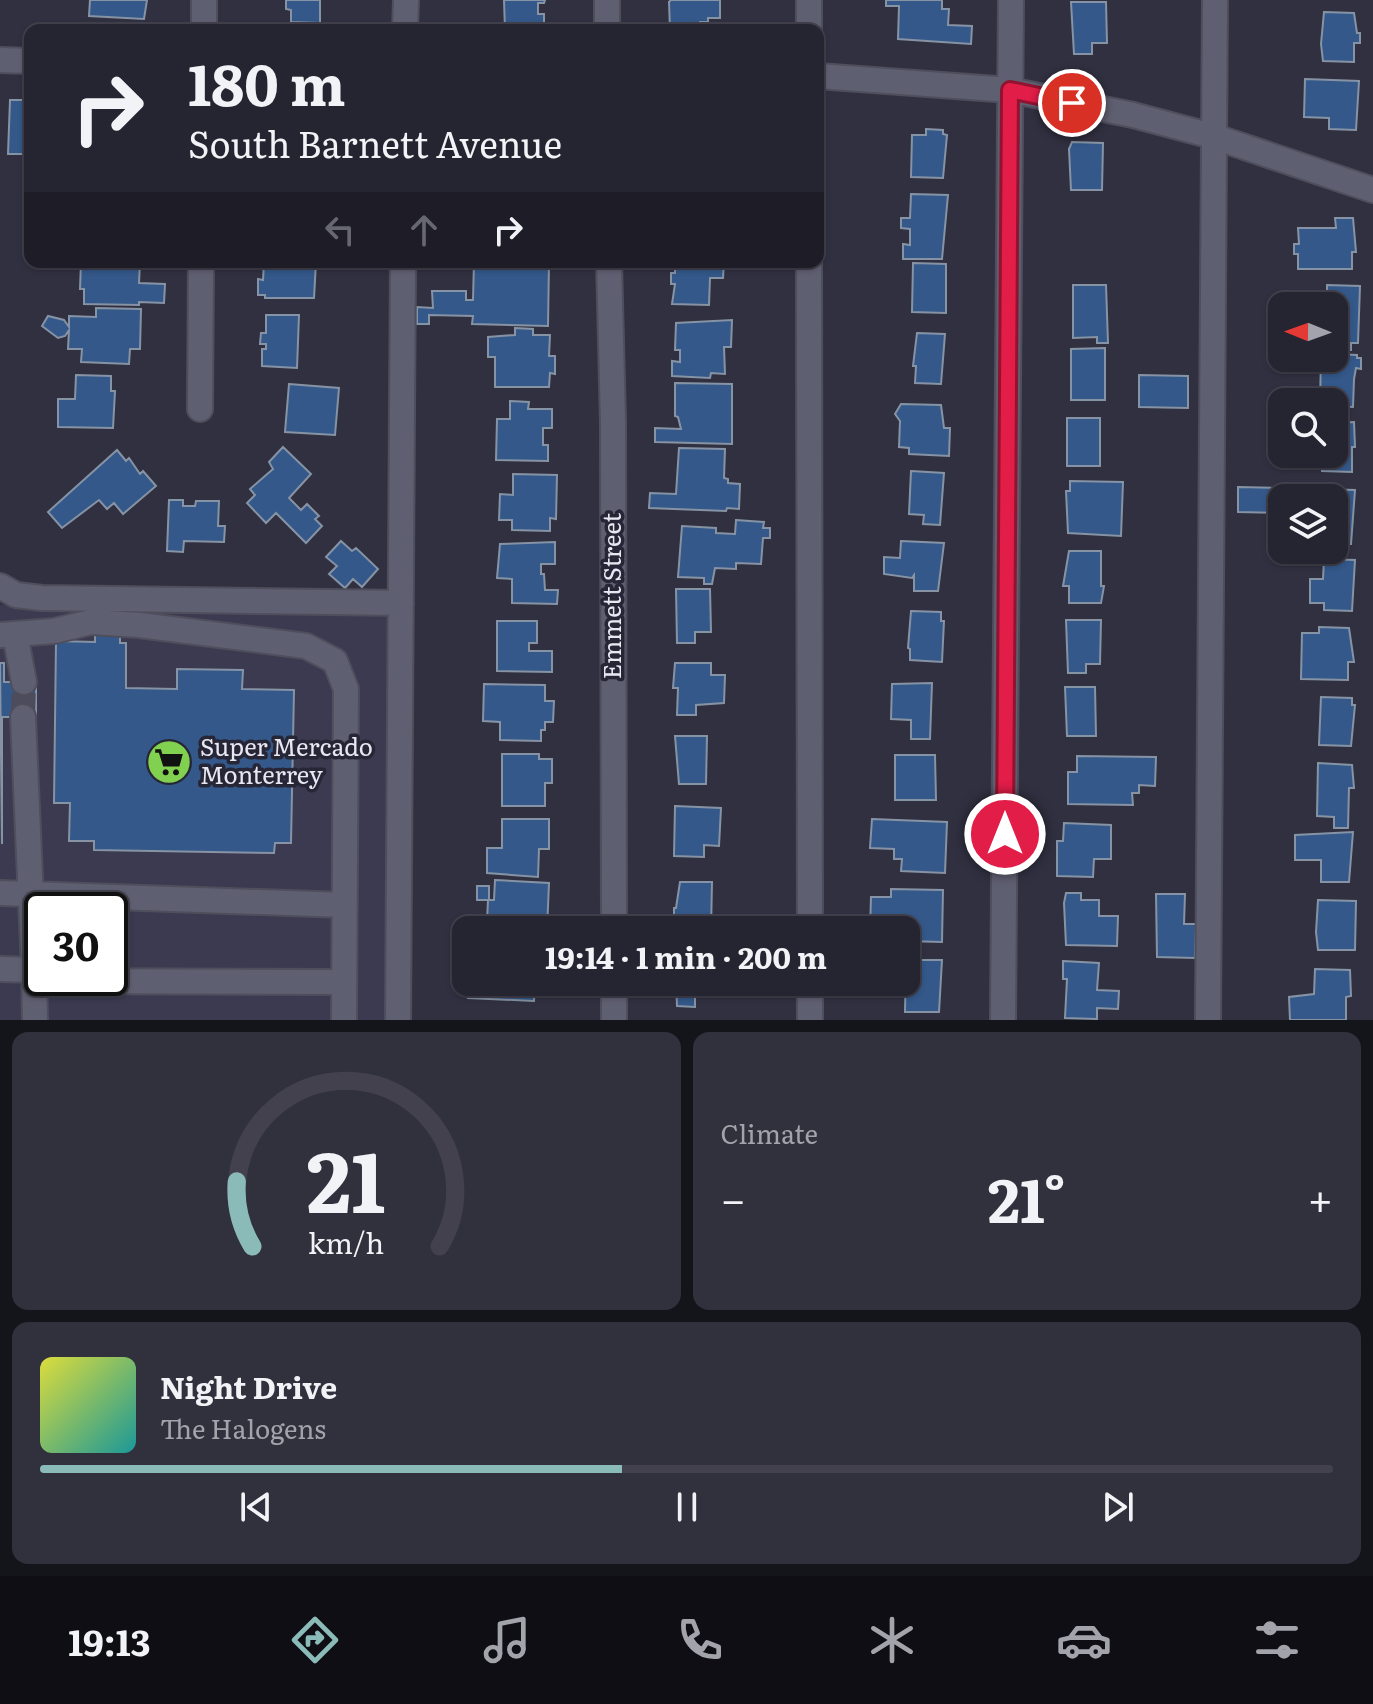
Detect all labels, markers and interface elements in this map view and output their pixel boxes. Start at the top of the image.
text: 180 m [188,40,346,123]
icon: right [56,56,160,160]
pin [1038,69,1106,137]
icon: arrive [1050,81,1094,125]
text: South Barnett Avenue [188,116,562,169]
icon: left [318,208,362,252]
icon: ahead [402,208,446,252]
icon: right [486,208,530,252]
north arrow [1268,292,1348,372]
map controls [1268,292,1348,564]
button: search [1268,388,1348,468]
button: layers [1268,484,1348,564]
street label: Emmett Street [593,512,628,679]
place label: Super Mercado Monterrey [200,728,373,791]
supermarket icon: Super Mercado Monterrey [145,738,193,786]
position arrow [963,792,1047,876]
speed limit sign: 30 [24,892,128,996]
text: 19:14 · 1 min · 200 m [545,934,827,978]
text: Climate [721,1113,818,1152]
text: 21 [307,1115,386,1239]
text: 21° [988,1152,1066,1241]
text: − [721,1164,746,1230]
text: + [1307,1164,1333,1230]
text: km/h [308,1220,384,1263]
text: Night Drive [160,1364,337,1408]
text: The Halogens [160,1408,326,1447]
icon: previous [234,1485,278,1529]
icon: pause [665,1485,709,1529]
icon: next [1096,1485,1140,1529]
icon: directions [287,1612,343,1668]
icon: music [479,1612,535,1668]
icon: phone [672,1612,728,1668]
icon: climate [864,1612,920,1668]
icon: car [1056,1612,1112,1668]
icon: filters [1249,1612,1305,1668]
text: 19:13 [68,1614,151,1667]

